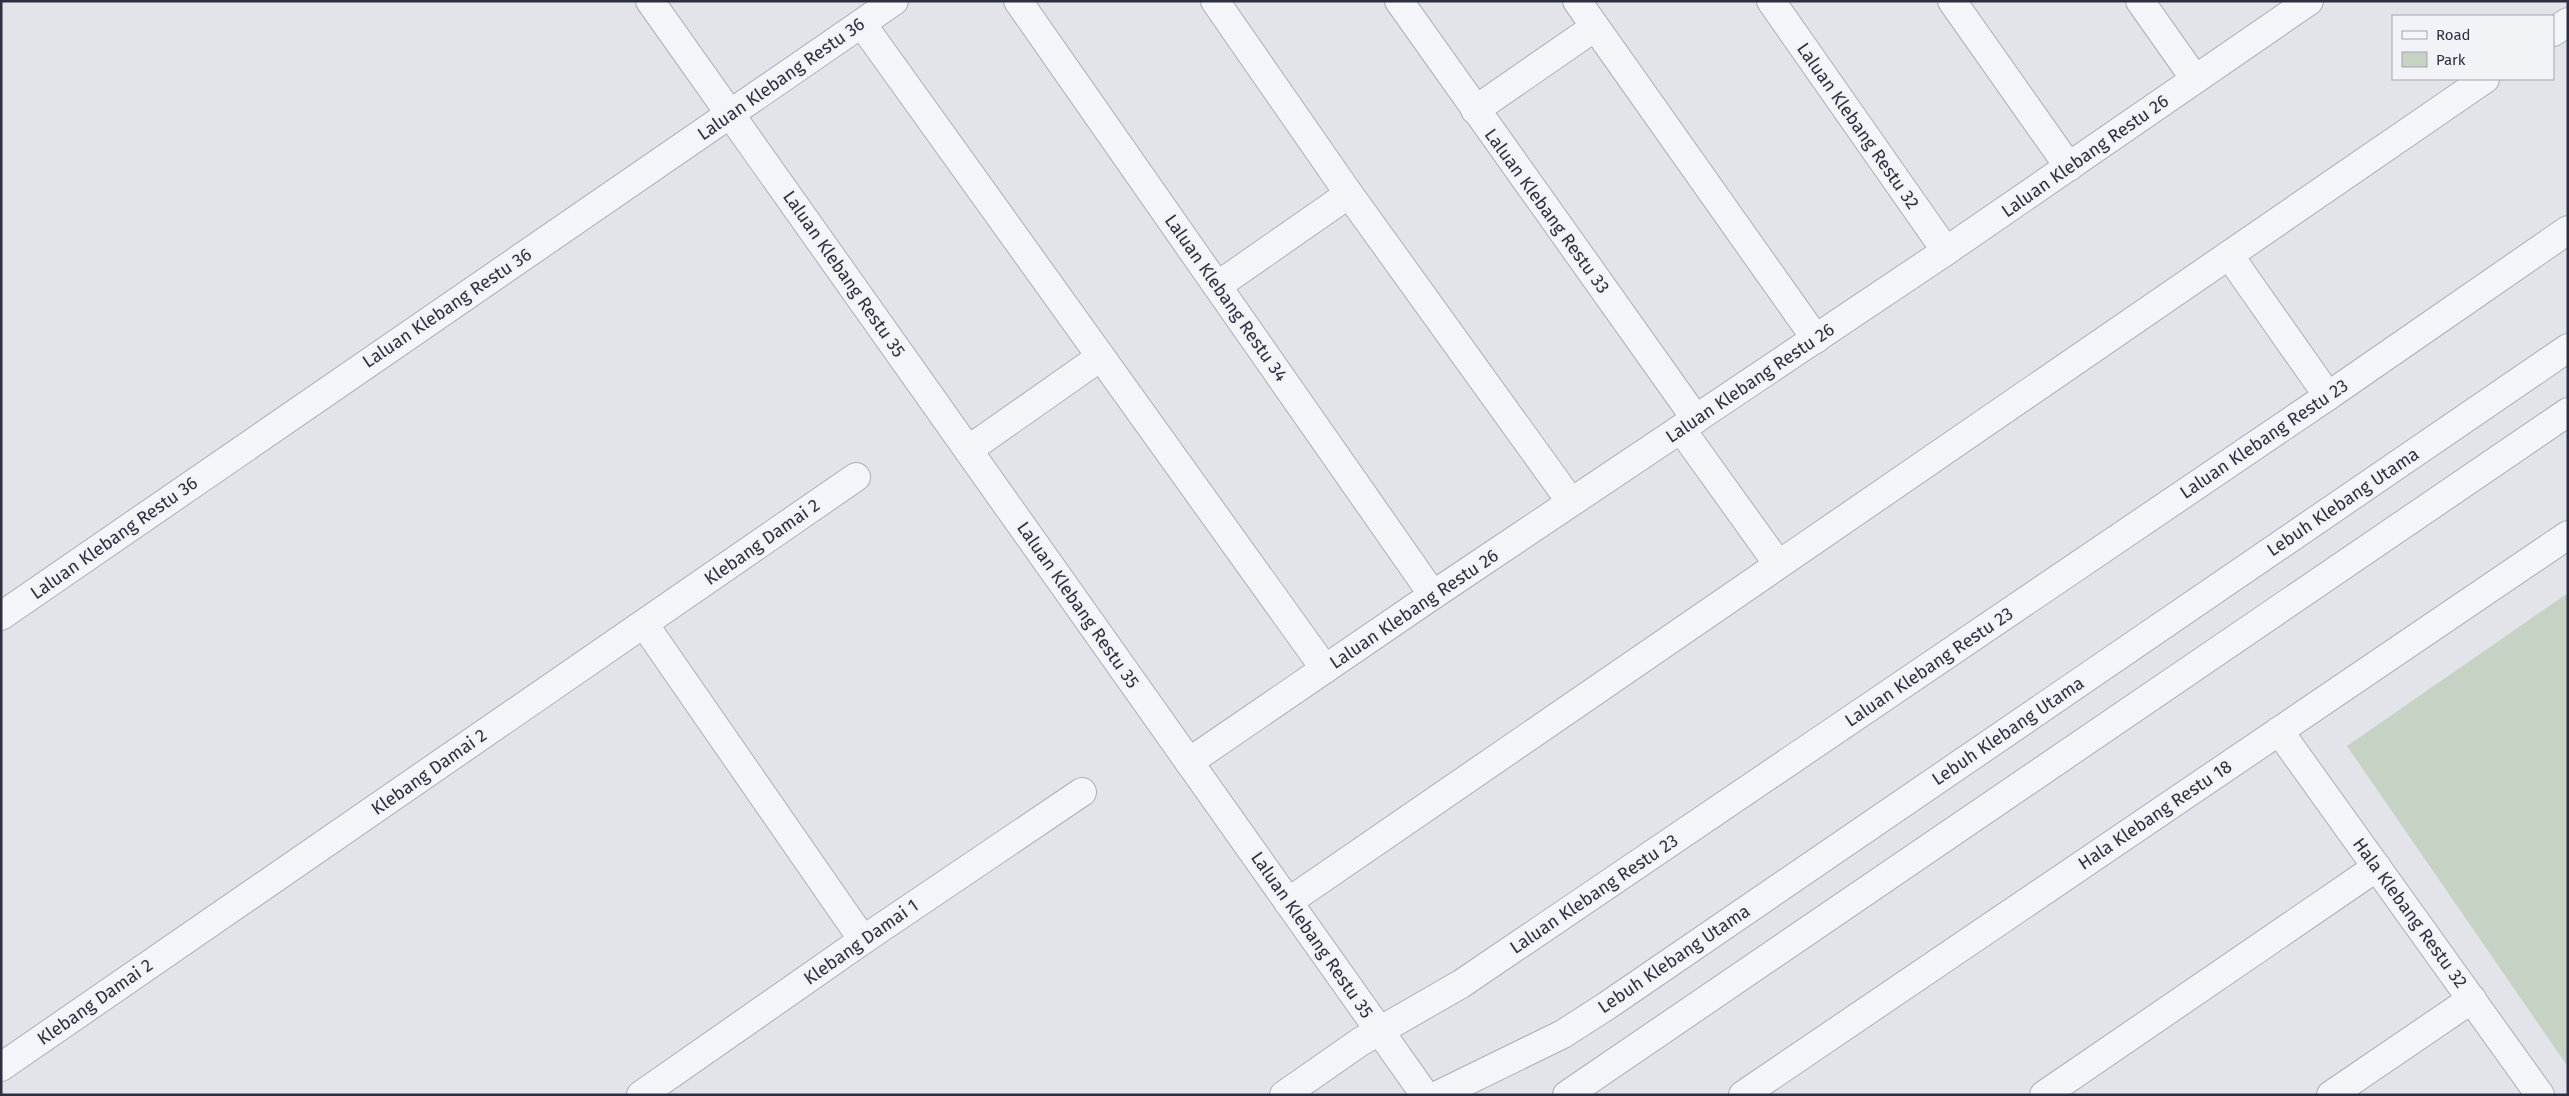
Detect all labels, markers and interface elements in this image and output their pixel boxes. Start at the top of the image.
street label: Laluan Klebang Restu 36 [693,13,869,145]
legend [2392,15,2554,80]
text: Road [2436,26,2471,44]
street label: Laluan Klebang Restu 32 [1792,39,1924,214]
text: Park [2436,51,2466,69]
street label: Laluan Klebang Restu 26 [1997,90,2173,222]
street label: Laluan Klebang Restu 33 [1480,124,1614,298]
street label: Laluan Klebang Restu 35 [778,186,910,362]
street label: Laluan Klebang Restu 34 [1160,210,1292,386]
street label: Laluan Klebang Restu 36 [358,243,536,373]
street label: Laluan Klebang Restu 26 [1661,318,1839,448]
street label: Laluan Klebang Restu 23 [2176,374,2352,504]
street label: Lebuh Klebang Utama [2263,443,2423,561]
street label: Laluan Klebang Restu 36 [26,472,202,604]
street label: Klebang Damai 2 [700,494,824,590]
street label: Laluan Klebang Restu 35 [1012,517,1144,693]
street label: Laluan Klebang Restu 26 [1325,544,1503,674]
street label: Laluan Klebang Restu 23 [1841,602,2017,732]
street label: Lebuh Klebang Utama [1928,672,2088,790]
street label: Klebang Damai 2 [367,724,491,820]
street label: Hala Klebang Restu 18 [2074,755,2236,875]
street label: Laluan Klebang Restu 23 [1506,829,1682,959]
street label: Hala Klebang Restu 32 [2348,834,2472,993]
street label: Laluan Klebang Restu 35 [1246,847,1378,1023]
street label: Klebang Damai 1 [800,894,922,990]
street label: Lebuh Klebang Utama [1594,900,1754,1018]
street label: Klebang Damai 2 [33,954,157,1050]

